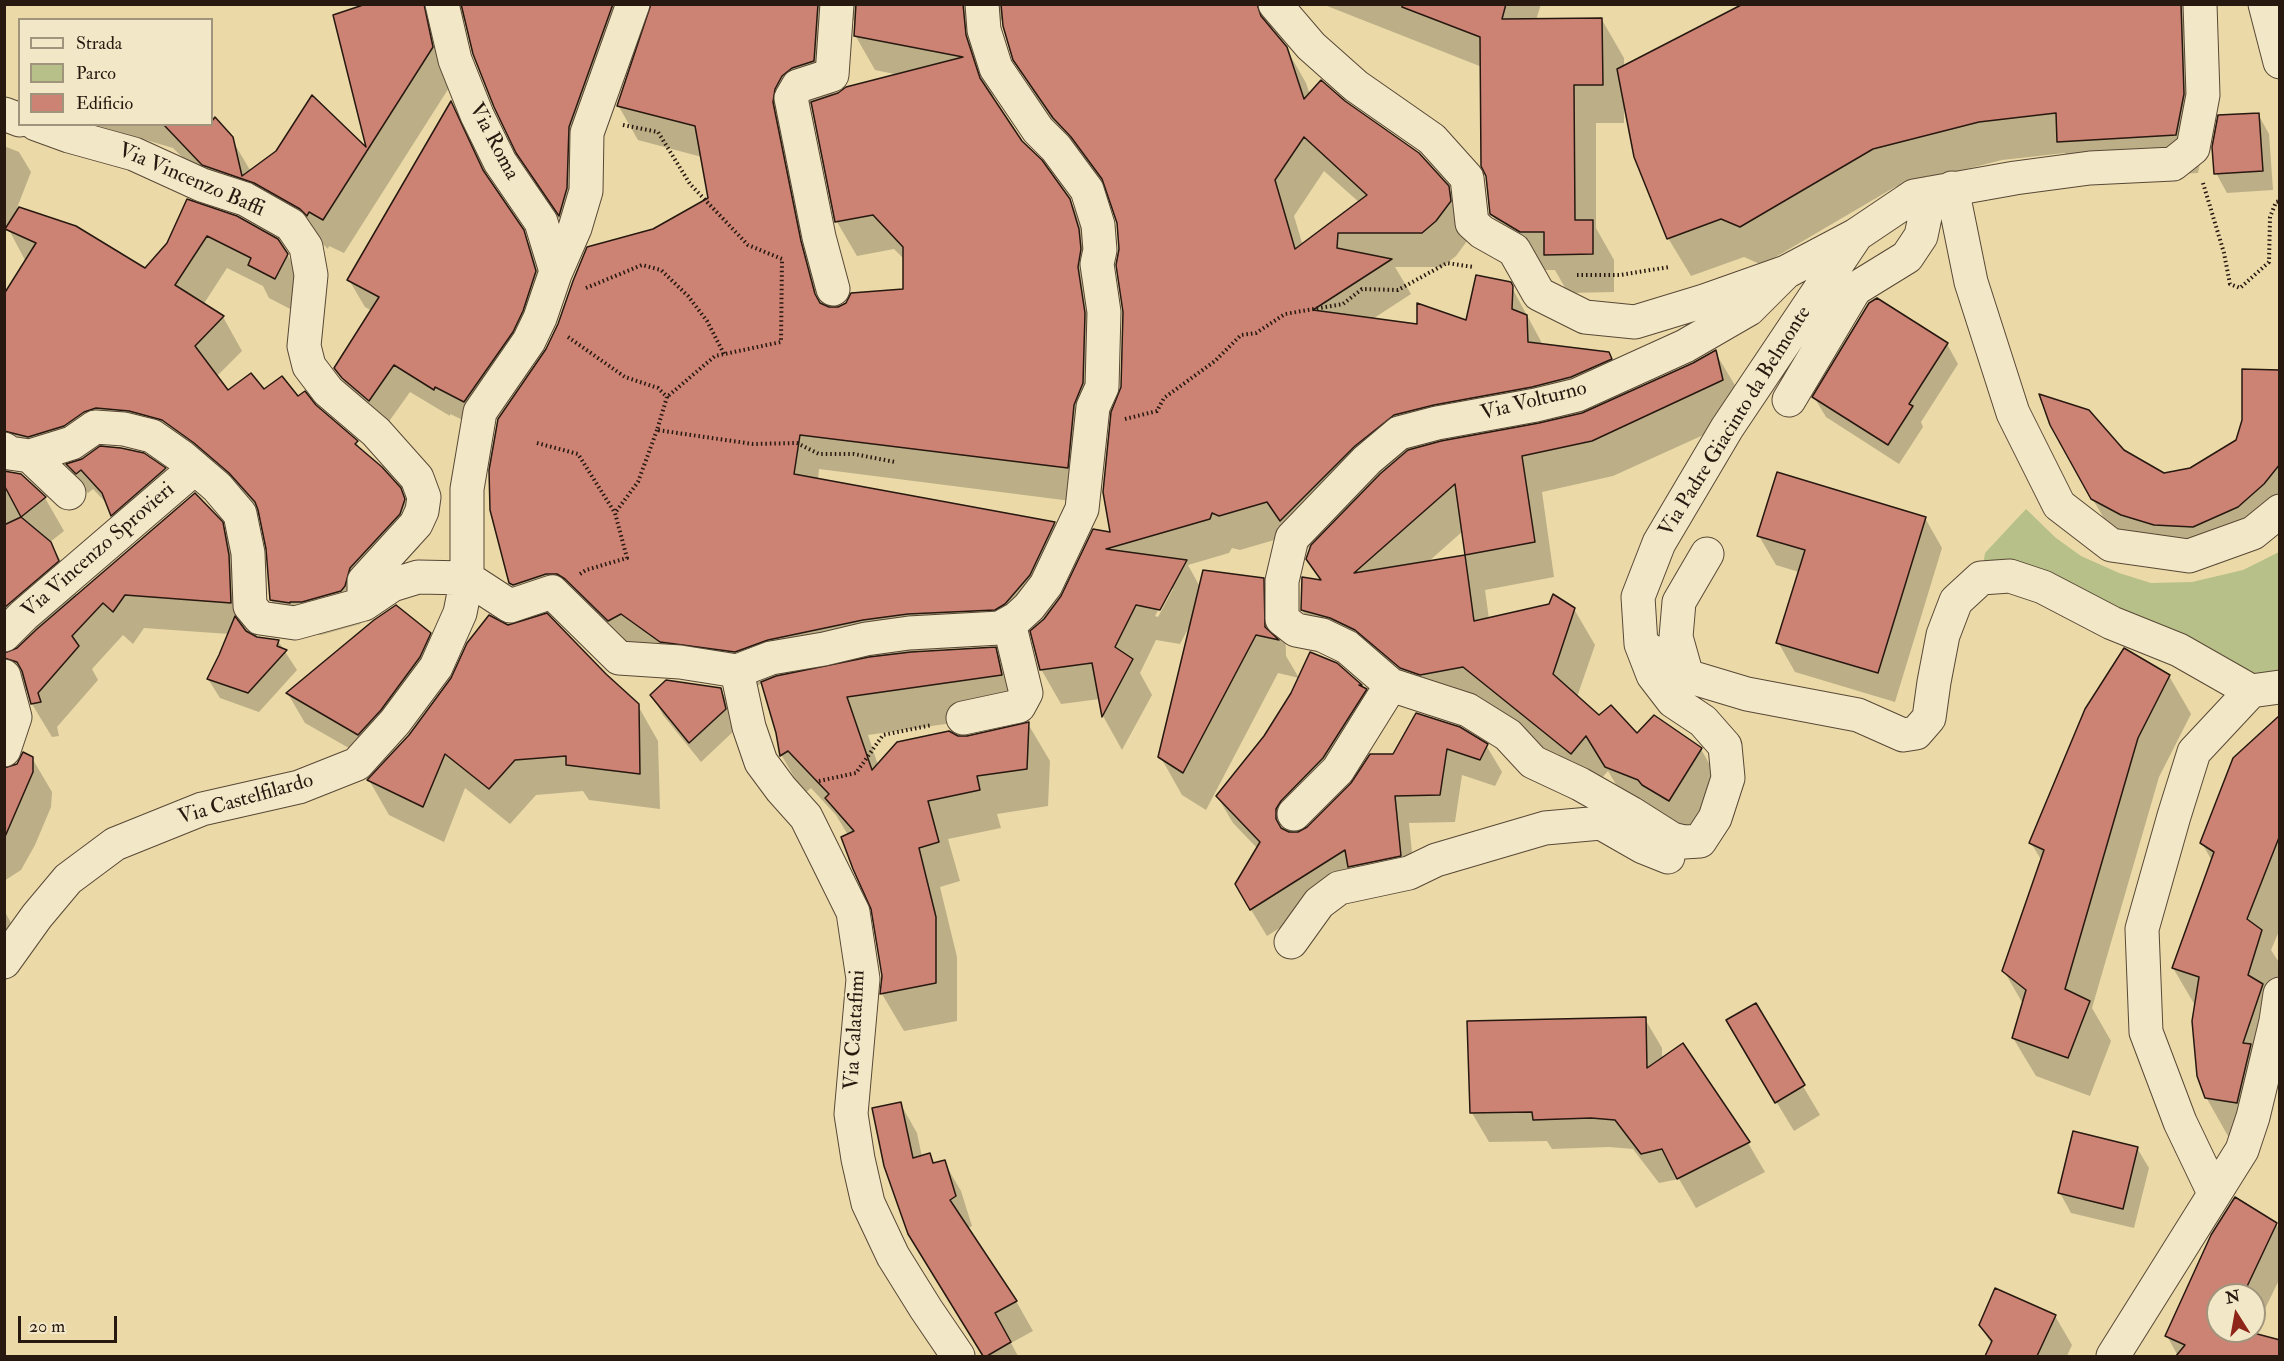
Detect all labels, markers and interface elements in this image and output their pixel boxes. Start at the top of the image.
legend [18,18,213,126]
text: Strada [76,32,122,55]
text: Parco [76,62,116,85]
text: Edificio [76,92,133,115]
street label: Via Roma [462,99,524,185]
street label: Via Vincenzo Baffi [114,139,268,223]
street label: Via Padre Giacinto da Belmonte [1655,302,1817,542]
street label: Via Volturno [1478,377,1590,427]
street label: Via Vincenzo Sprovieri [18,478,180,624]
street label: Via Castelfilardo [176,769,316,831]
street label: Via Calatafimi [840,969,872,1091]
north arrow [2206,1283,2266,1343]
text: N [2224,1286,2242,1308]
scale bar [21,1304,120,1342]
text: 20 m [29,1315,65,1338]

